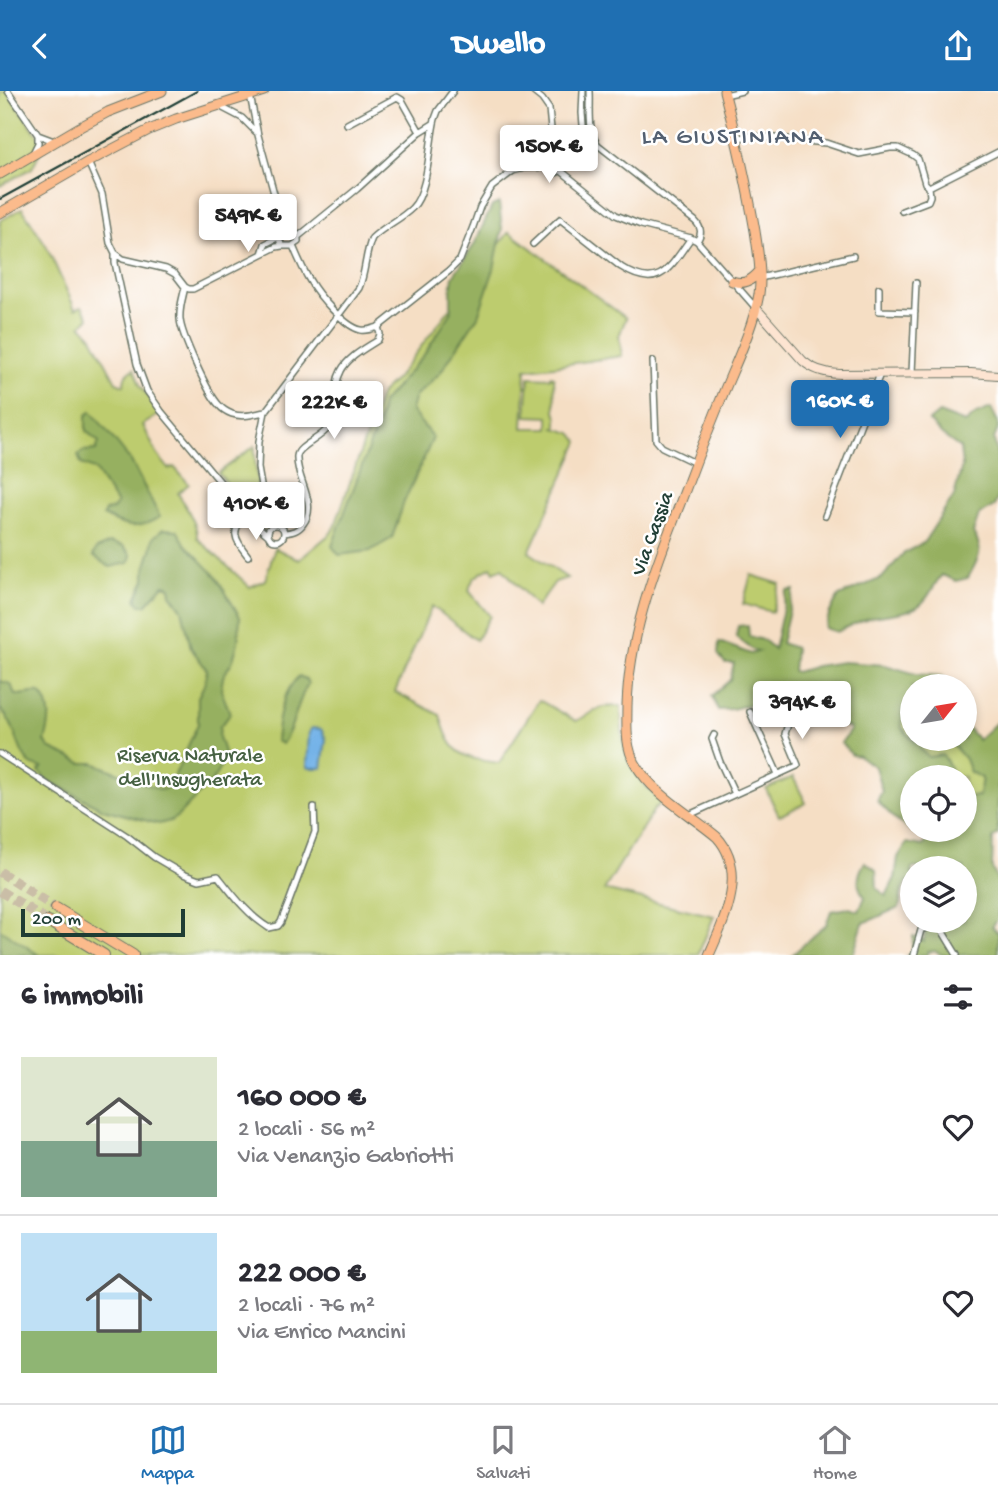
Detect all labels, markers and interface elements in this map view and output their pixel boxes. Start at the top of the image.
icon: back [21,27,59,65]
text: Dwello [453,27,545,65]
icon: share [939,27,977,65]
district label: LA GIUSTINIANA [642,124,824,153]
pin: 150K € [492,125,606,185]
text: 150K € [516,134,582,161]
pin: 549K € [191,195,305,254]
text: 549K € [215,203,281,230]
pin: 222K € [277,381,391,441]
pin: 160K € [783,381,897,440]
text: 160K € [807,389,873,416]
text: 222K € [301,390,367,417]
pin: 410K € [199,483,313,542]
street label: Via Cassia [627,488,681,581]
text: 410K € [223,491,289,518]
north arrow [900,674,976,751]
map controls [900,674,977,933]
pin: 394K € [745,681,859,741]
text: 394K € [769,690,835,717]
park label: Riserva Naturale dell'Insugherata [117,745,264,794]
button: locate [900,765,977,842]
button: layers [900,856,977,933]
scale bar [21,906,186,938]
text: 200 m [32,909,81,932]
icon: filters [939,978,977,1016]
text: 6 immobili [21,980,143,1015]
text: 160 000 € [238,1082,366,1117]
icon: home [77,1085,161,1169]
icon: heart [939,1108,977,1146]
text: 2 locali · 56 m² [238,1117,375,1144]
text: Via Venanzio Gabriotti [238,1144,454,1171]
text: 222 000 € [238,1258,365,1293]
icon: home [77,1261,161,1345]
icon: heart [939,1284,977,1322]
text: 2 locali · 76 m² [238,1293,375,1320]
text: Via Enrico Mancini [238,1320,406,1347]
tab: Mappa [141,1421,194,1486]
tab: Salvati [476,1421,531,1486]
tab: Home [813,1421,857,1486]

